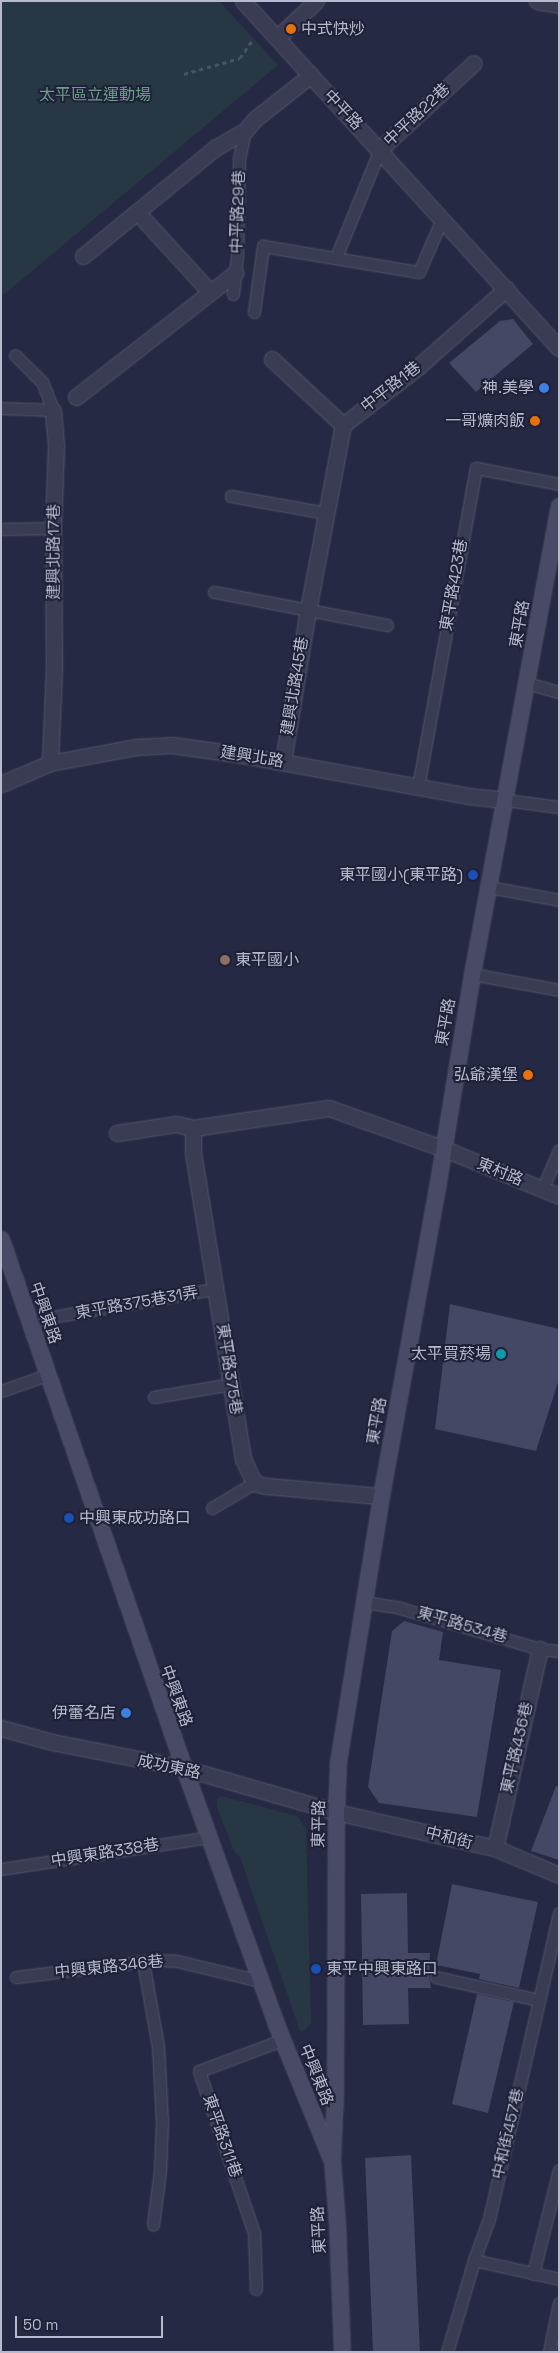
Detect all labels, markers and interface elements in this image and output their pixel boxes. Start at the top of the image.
place label: 中式快炒 [301,19,365,39]
marker: 中式快炒 [285,23,297,35]
street label: 中平路22巷 [380,80,454,150]
park label: 太平區立運動場 [39,85,151,105]
street label: 中平路 [320,86,366,134]
street label: 中平路29巷 [227,170,249,254]
street label: 中平路1巷 [357,358,425,416]
place label: 神.美學 [482,378,534,398]
marker: 神.美學 [538,382,550,394]
place label: 一哥爌肉飯 [445,411,525,431]
marker: 一哥爌肉飯 [529,415,541,427]
street label: 建興北路17巷 [44,504,64,600]
street label: 東平路423巷 [436,537,472,633]
street label: 東平路 [506,599,534,649]
street label: 建興北路45巷 [278,635,312,737]
street label: 建興北路 [219,743,285,771]
place label: 東平國小(東平路) [339,865,463,885]
marker: 東平國小(東平路) [467,869,479,881]
place label: 東平國小 [235,950,299,970]
marker: 東平國小 [219,954,231,966]
street label: 東平路 [432,997,460,1047]
place label: 弘爺漢堡 [454,1065,518,1085]
marker: 弘爺漢堡 [522,1069,534,1081]
street label: 東村路 [474,1154,526,1190]
street label: 中興東路 [26,1280,64,1346]
street label: 東平路375巷31弄 [74,1283,200,1323]
street label: 東平路375巷 [212,1322,246,1416]
place label: 太平買菸場 [411,1344,491,1364]
marker: 太平買菸場 [495,1348,507,1360]
street label: 東平路 [363,1396,391,1446]
place label: 中興東成功路口 [79,1508,191,1528]
marker: 中興東成功路口 [63,1512,75,1524]
street label: 東平路534巷 [415,1603,509,1647]
street label: 中興東路 [156,1663,196,1729]
street label: 東平路436巷 [497,1700,537,1796]
place label: 伊蕾名店 [52,1703,116,1723]
marker: 伊蕾名店 [120,1707,132,1719]
street label: 成功東路 [136,1751,202,1783]
street label: 東平路 [309,1800,329,1848]
street label: 中和街 [423,1823,475,1853]
street label: 中興東路338巷 [50,1835,160,1871]
street label: 中興東路346巷 [54,1952,164,1982]
place label: 東平中興東路口 [326,1959,438,1979]
marker: 東平中興東路口 [310,1963,322,1975]
street label: 中興東路 [295,2042,337,2108]
street label: 中和街457巷 [488,2087,528,2181]
street label: 東平路311巷 [199,2092,245,2180]
street label: 東平路 [308,2206,330,2254]
scale bar [18,2306,165,2338]
text: 50 m [23,2315,58,2334]

